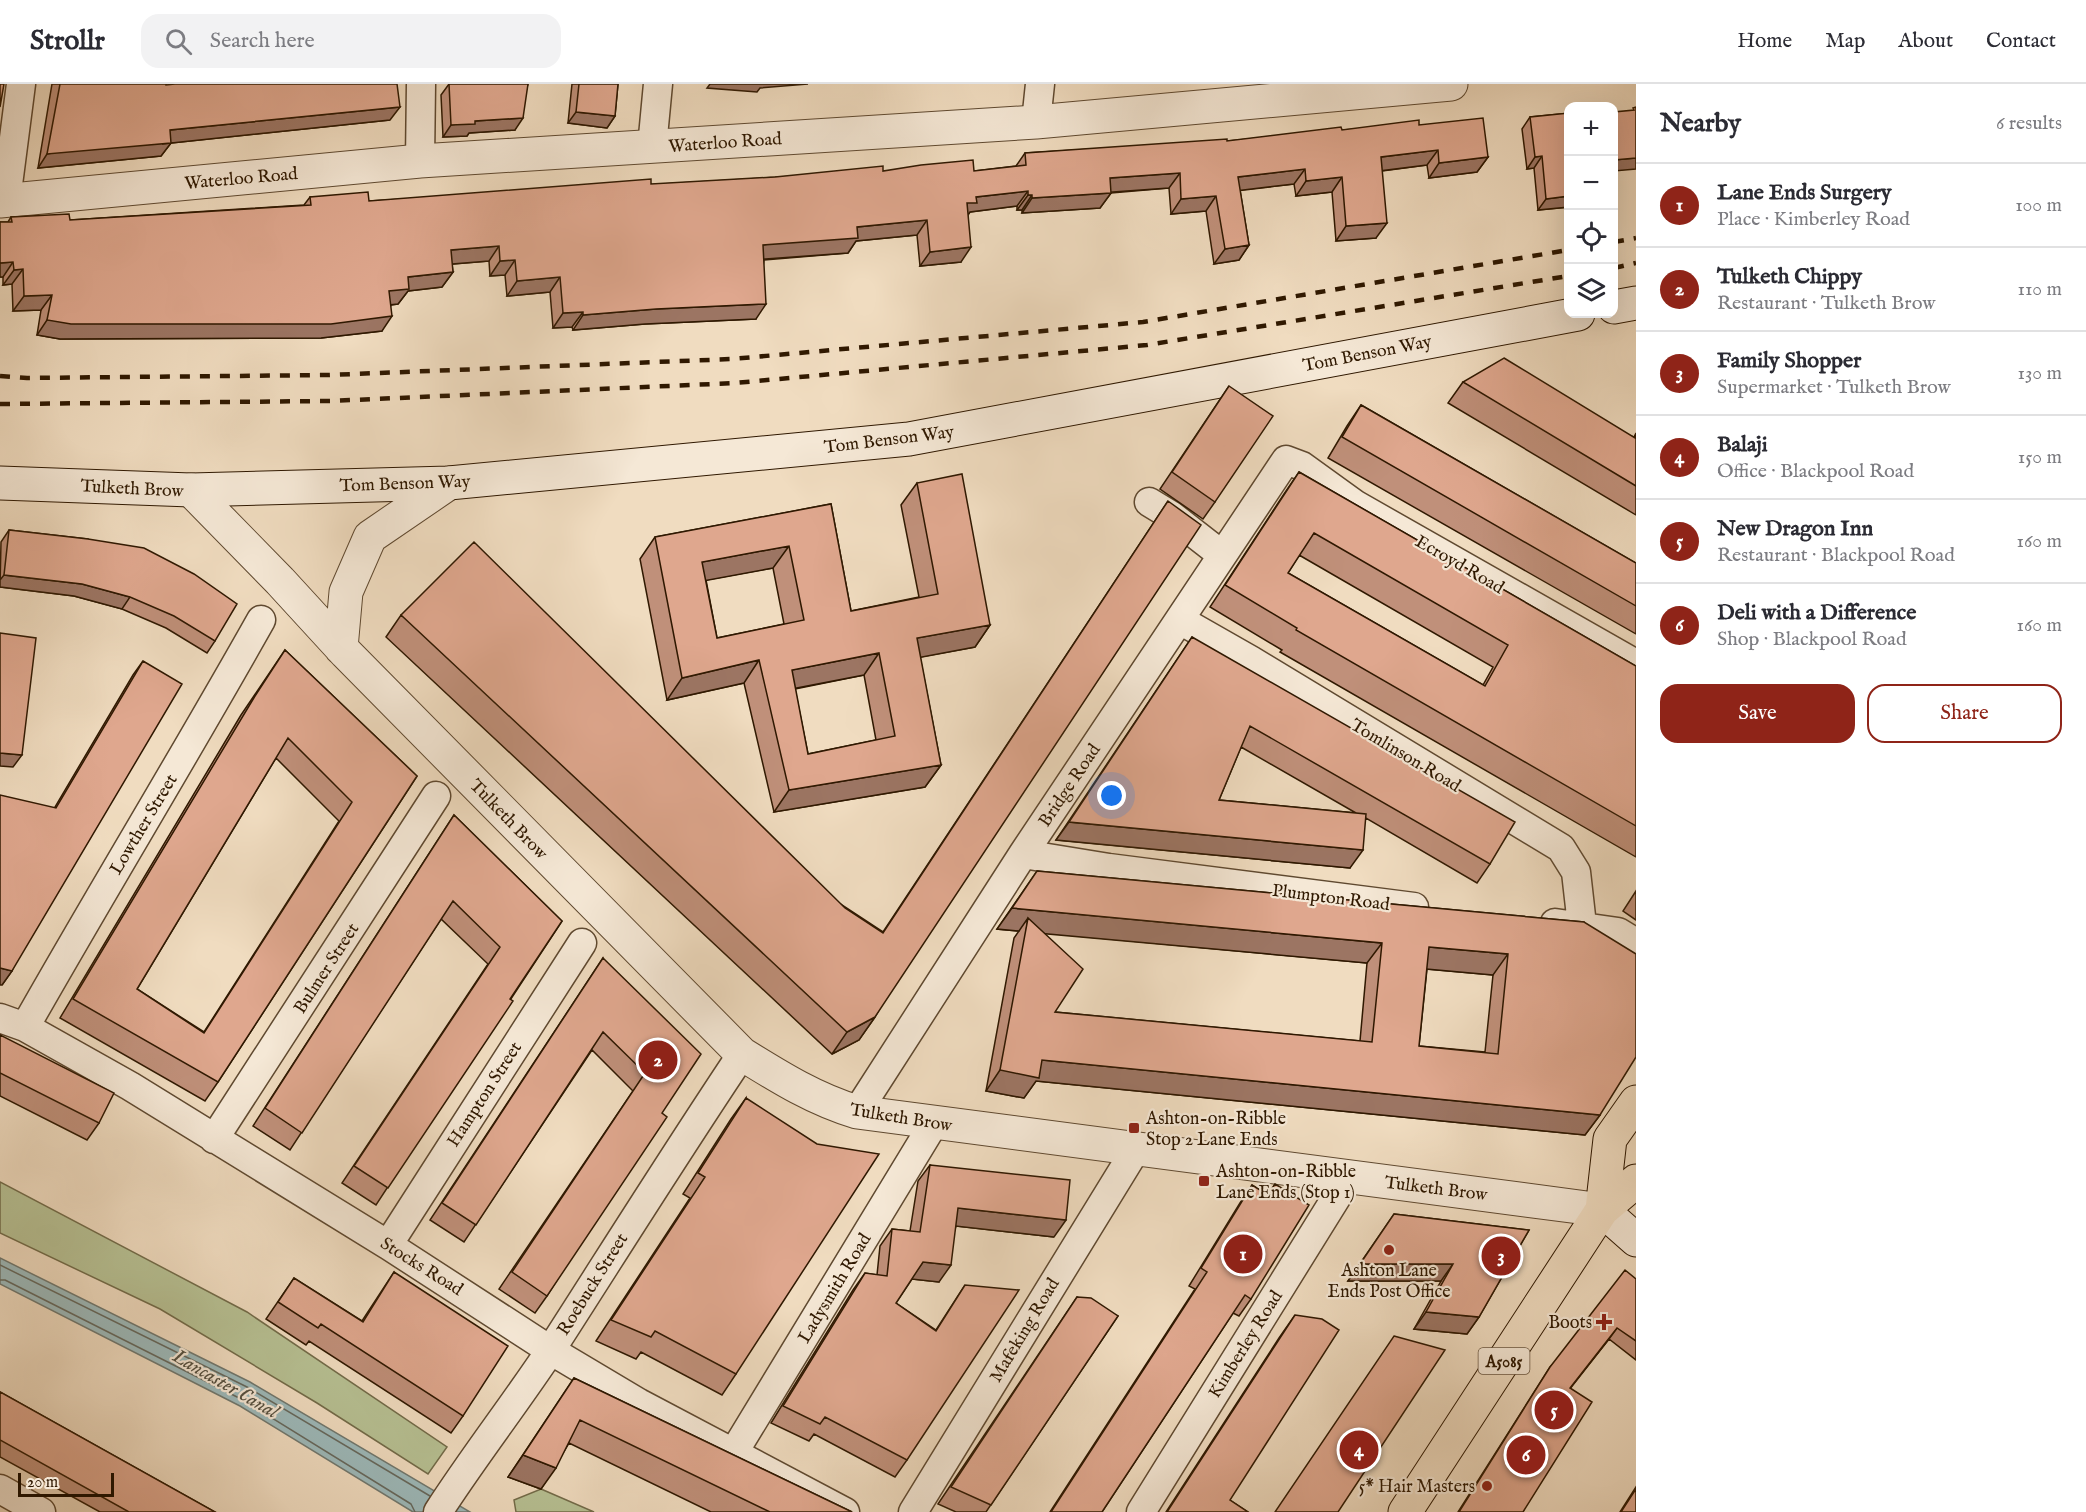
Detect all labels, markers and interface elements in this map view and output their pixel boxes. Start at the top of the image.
search box [141,14,561,68]
text: Strollr [30,24,105,59]
icon: search [162,25,195,58]
text: Search here [210,27,315,55]
text: Home [1737,28,1792,55]
text: Map [1825,28,1865,55]
text: About [1898,28,1953,55]
text: Contact [1986,28,2056,55]
map controls [1564,102,1618,318]
button: + [1564,102,1618,156]
text: Nearby [1660,107,1741,140]
text: 6 results [1996,111,2062,136]
street label: Waterloo Road [668,128,783,159]
button: − [1564,156,1618,210]
street label: Waterloo Road [183,163,299,196]
text: Lane Ends Surgery [1717,179,1892,207]
text: 1 [1676,193,1683,218]
text: 100 m [2015,193,2062,218]
text: Place · Kimberley Road [1717,207,1910,232]
button: locate [1564,210,1618,264]
text: Tulketh Chippy [1717,263,1862,291]
button: layers [1564,264,1618,318]
text: 2 [1675,277,1684,302]
text: 110 m [2018,277,2062,302]
text: Restaurant · Tulketh Brow [1717,291,1935,316]
street label: Tom Benson Way [1301,331,1434,378]
text: Family Shopper [1717,347,1861,375]
text: 3 [1676,361,1683,386]
text: 130 m [2017,361,2062,386]
text: Supermarket · Tulketh Brow [1717,375,1951,400]
street label: Tom Benson Way [823,421,956,460]
text: Balaji [1717,431,1768,459]
text: 4 [1675,445,1684,470]
text: 150 m [2018,445,2062,470]
text: Office · Blackpool Road [1717,459,1914,484]
street label: Tom Benson Way [339,471,471,498]
street label: Tulketh Brow [80,475,185,504]
text: New Dragon Inn [1717,515,1873,543]
text: 5 [1676,529,1683,554]
text: 160 m [2016,529,2062,554]
street label: Ecroyd Road [1411,531,1508,600]
text: Restaurant · Blackpool Road [1717,543,1955,568]
text: Deli with a Difference [1717,599,1916,627]
text: 6 [1675,613,1684,638]
text: 160 m [2016,613,2062,638]
text: Shop · Blackpool Road [1717,627,1907,652]
button: Save [1660,684,1855,743]
button: Share [1867,684,2062,743]
street label: Tomlinson Road [1346,714,1465,798]
street label: Bridge Road [1034,739,1107,832]
street label: Lowther Street [105,770,183,879]
street label: Tulketh Brow [464,775,553,866]
your location [1097,781,1126,810]
street label: Plumpton Road [1271,880,1391,917]
street label: Bulmer Street [289,919,365,1019]
street label: Hampton Street [443,1038,528,1152]
pin: 2 [638,1038,678,1082]
street label: Tulketh Brow [848,1099,955,1138]
place label: Ashton-on-Ribble Stop 2 Lane Ends [1145,1108,1286,1152]
marker: Ashton-on-Ribble Stop 2 Lane Ends [1127,1121,1141,1135]
place label: Ashton-on-Ribble Lane Ends (Stop 1) [1215,1161,1356,1205]
street label: Tulketh Brow [1383,1172,1490,1207]
marker: Ashton-on-Ribble Lane Ends (Stop 1) [1197,1174,1211,1188]
street label: Roebuck Street [553,1229,634,1340]
street label: Ladysmith Road [793,1229,877,1348]
pin: 1 [1224,1232,1262,1276]
street label: Stocks Road [376,1233,467,1302]
pin: 3 [1482,1234,1520,1278]
marker: Ashton Lane Ends Post Office [1382,1243,1396,1257]
place label: Ashton Lane Ends Post Office [1327,1260,1451,1304]
street label: Mafeking Road [985,1274,1066,1387]
street label: Kimberley Road [1204,1286,1289,1403]
place label: Boots [1548,1312,1592,1335]
marker: Boots [1597,1315,1611,1329]
water label: Lancaster Canal [167,1343,285,1426]
road number: A5085 [1478,1348,1530,1374]
pin: 5 [1534,1388,1574,1432]
pin: 4 [1340,1428,1378,1472]
pin: 6 [1506,1432,1546,1478]
scale bar [18,1470,114,1498]
text: 20 m [27,1473,58,1493]
place label: 5* Hair Masters [1359,1476,1475,1499]
marker: 5* Hair Masters [1480,1479,1494,1493]

